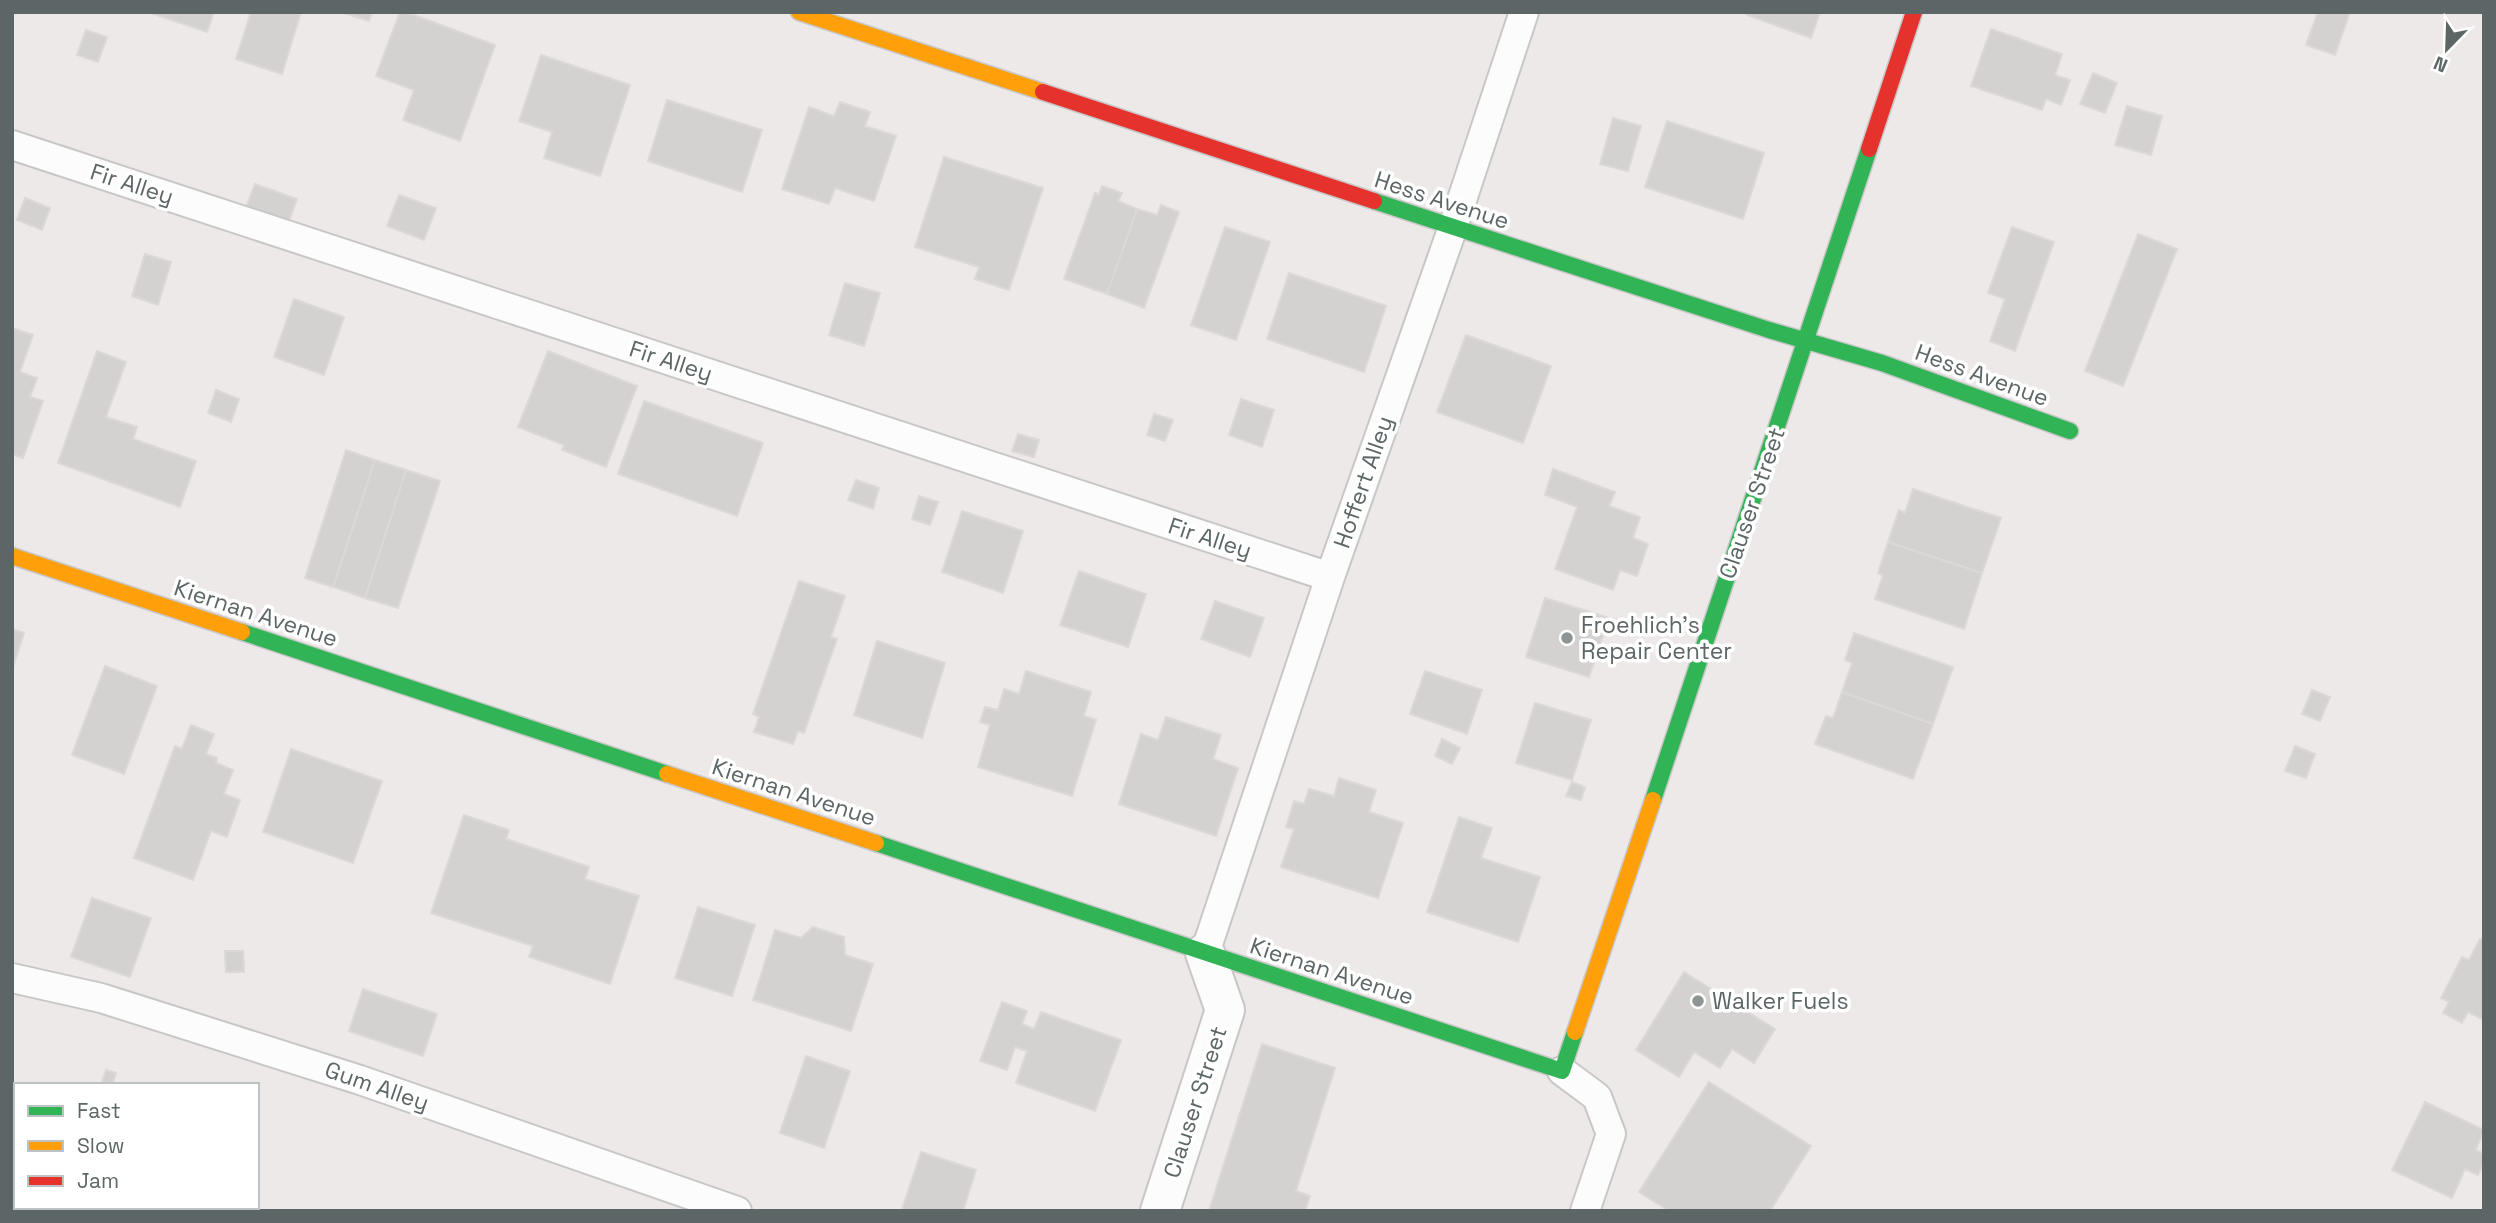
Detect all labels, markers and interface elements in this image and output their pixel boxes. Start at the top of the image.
north arrow [2412,14,2482,84]
text: N [2430,50,2451,78]
street label: Fir Alley [87,156,177,212]
street label: Hess Avenue [1371,164,1513,236]
street label: Fir Alley [626,333,716,389]
street label: Hess Avenue [1911,337,2053,413]
street label: Hoffert Alley [1326,412,1400,552]
street label: Clauser Street [1712,423,1792,583]
street label: Fir Alley [1165,510,1255,566]
street label: Kiernan Avenue [170,572,342,654]
place label: Froehlich's Repair Center [1581,610,1732,666]
marker: Froehlich's Repair Center [1559,630,1575,646]
street label: Kiernan Avenue [708,751,880,833]
street label: Kiernan Avenue [1246,930,1418,1012]
place label: Walker Fuels [1712,986,1849,1016]
marker: Walker Fuels [1690,993,1706,1009]
street label: Clauser Street [1156,1022,1234,1182]
street label: Gum Alley [321,1054,433,1118]
legend [14,1083,259,1209]
text: Fast [77,1097,121,1124]
text: Slow [77,1132,125,1159]
text: Jam [77,1167,119,1194]

